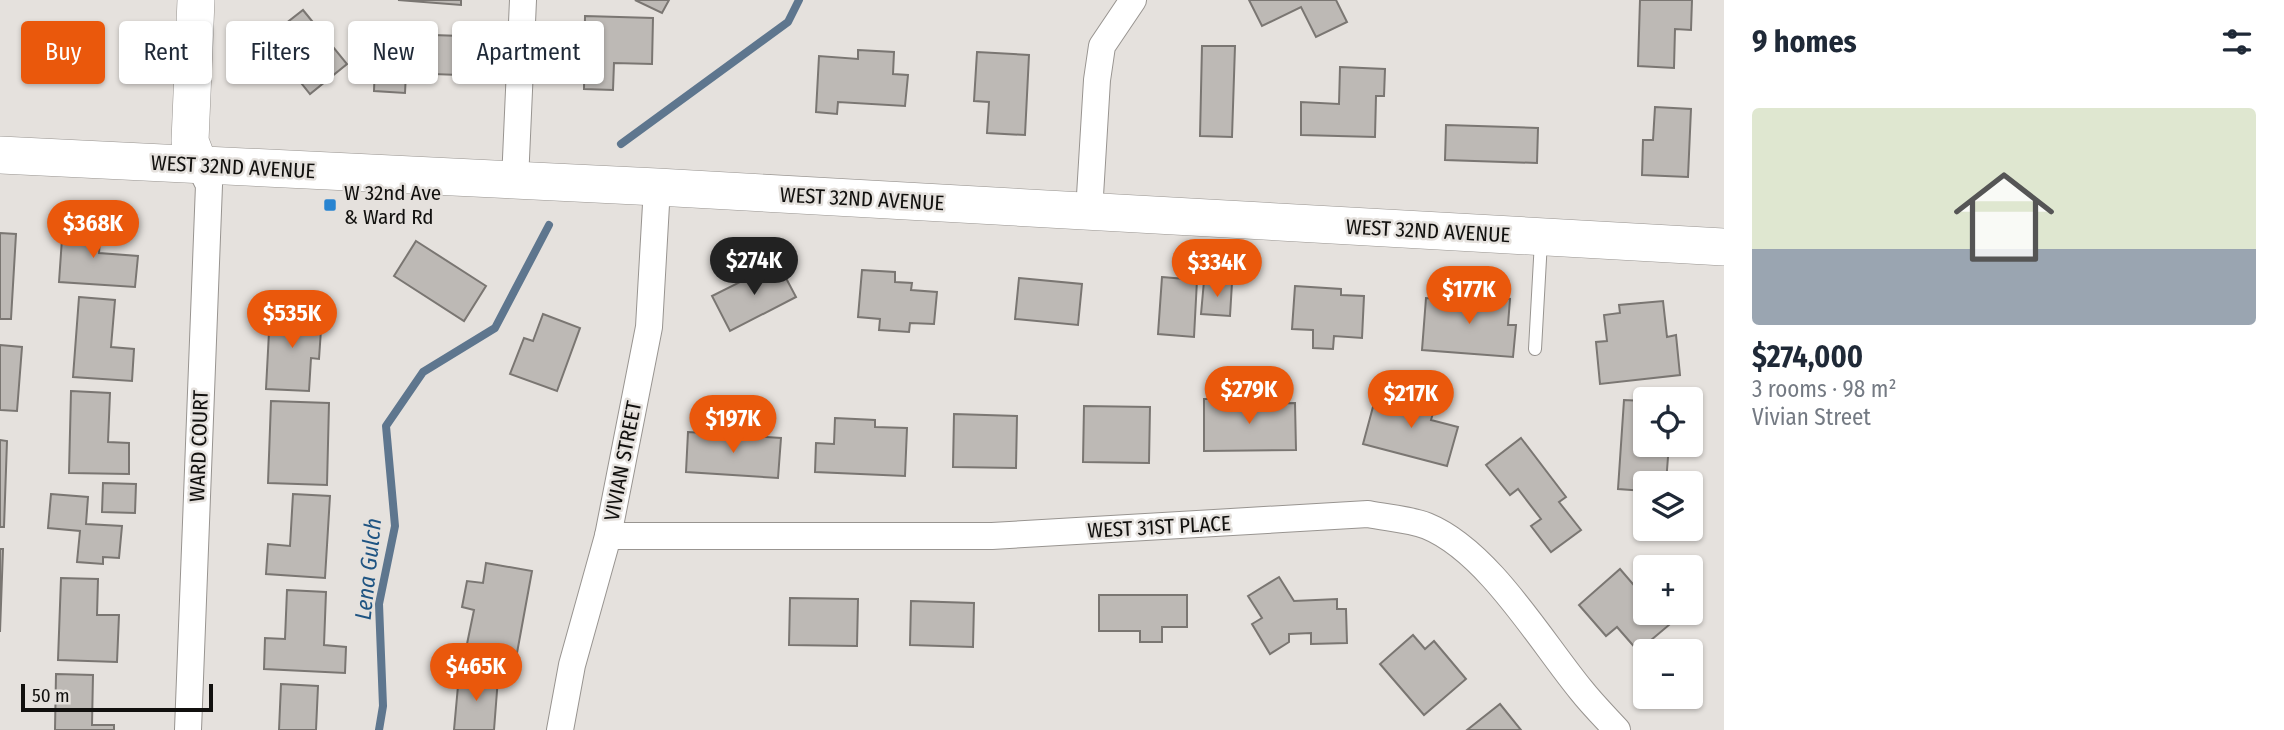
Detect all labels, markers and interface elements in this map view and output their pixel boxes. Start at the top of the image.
chip: Buy [21,21,105,84]
chip: Rent [119,21,212,84]
chip: Filters [226,21,334,84]
chip: New [348,21,438,84]
chip: Apartment [452,21,604,84]
icon: filters [2218,23,2256,61]
text: 9 homes [1752,24,1857,60]
street label: WEST 32ND AVENUE [150,150,316,184]
icon: home [1941,154,2067,280]
place label: W 32nd Ave & Ward Rd [344,180,441,230]
street label: WEST 32ND AVENUE [779,182,945,216]
marker: W 32nd Ave & Ward Rd [322,197,338,213]
pin: $368K [44,201,142,260]
text: $368K [63,209,123,237]
street label: WEST 32ND AVENUE [1345,214,1511,248]
pin: $274K [705,238,803,297]
pin: $334K [1168,240,1266,299]
text: $274K [726,246,782,274]
text: $334K [1188,248,1246,276]
pin: $177K [1420,266,1518,326]
text: $177K [1442,275,1496,303]
pin: $535K [243,290,341,350]
text: $535K [263,299,321,327]
text: $274,000 [1752,339,1863,375]
pin: $279K [1200,366,1298,426]
pin: $217K [1362,370,1460,430]
text: $279K [1221,375,1277,403]
text: 3 rooms · 98 m² [1752,375,1897,403]
text: $217K [1384,379,1438,407]
map controls [1633,387,1703,709]
button: locate [1633,387,1703,457]
street label: WARD COURT [184,389,214,502]
pin: $197K [684,396,782,455]
street label: VIVIAN STREET [599,399,647,523]
text: Vivian Street [1752,403,1871,431]
text: $197K [705,404,761,432]
button: layers [1633,471,1703,541]
street label: WEST 31ST PLACE [1087,510,1231,544]
water label: Lena Gulch [349,517,387,621]
button: + [1633,555,1703,625]
button: − [1633,639,1703,709]
pin: $465K [427,644,525,703]
text: $465K [446,652,506,680]
scale bar [21,681,214,713]
text: 50 m [32,684,70,707]

